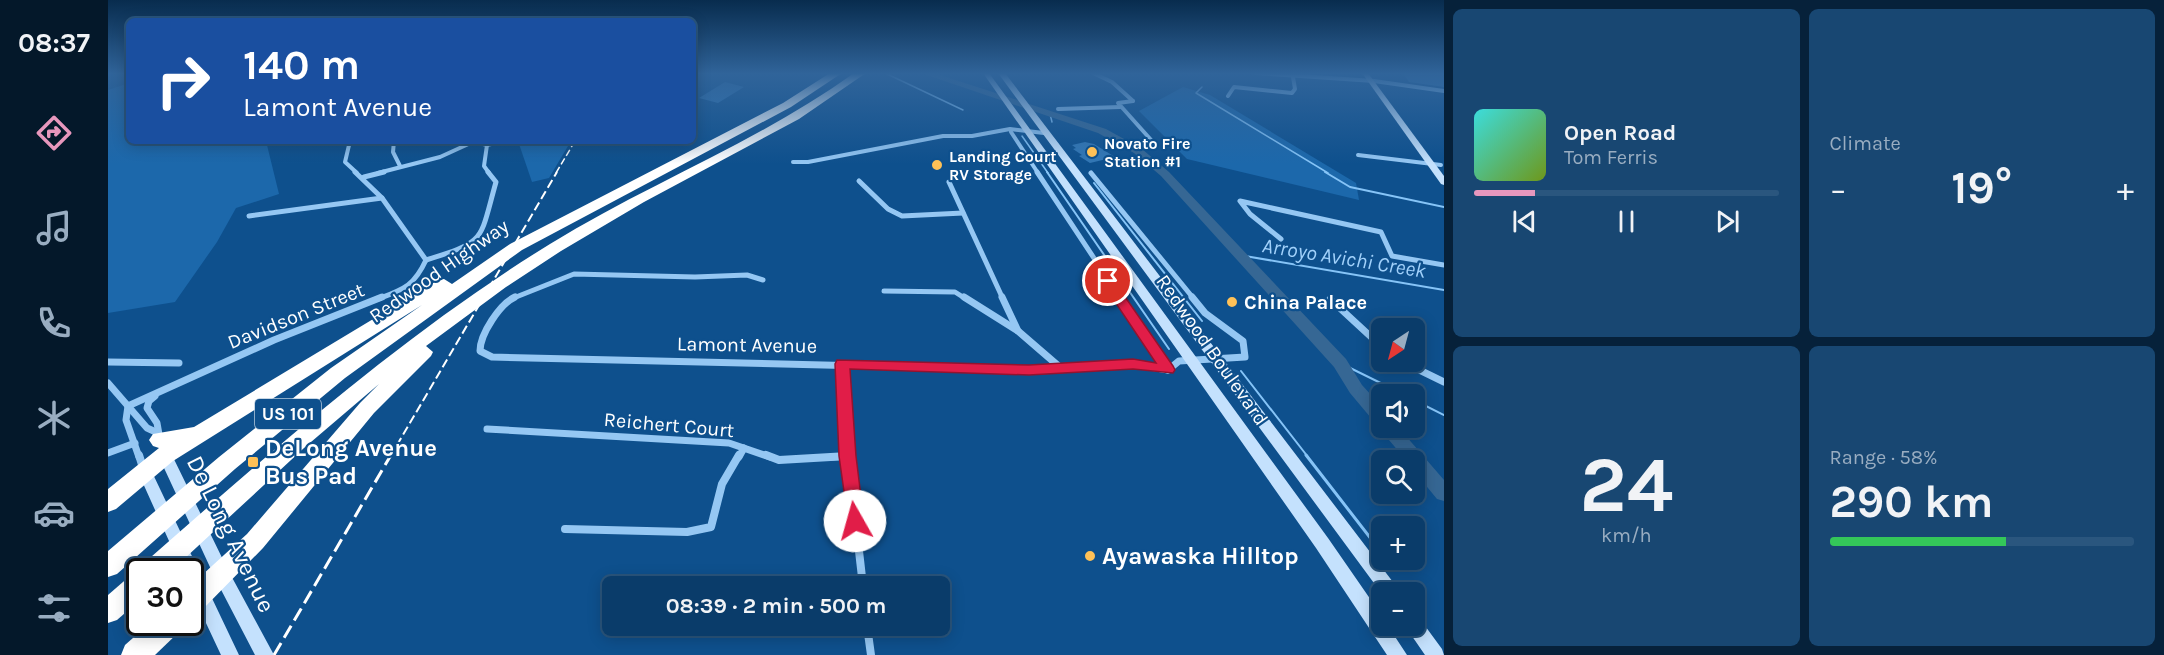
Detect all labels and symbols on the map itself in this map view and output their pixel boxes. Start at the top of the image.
place label: Novato Fire Station #1 [1104,134,1190,171]
marker: Novato Fire Station #1 [1085,145,1099,159]
place label: Landing Court RV Storage [949,147,1056,184]
marker: Landing Court RV Storage [930,158,944,172]
street label: Redwood Highway [365,214,513,328]
water label: Arroyo Avichi Creek [1260,233,1428,283]
pin [1082,255,1133,306]
street label: Redwood Boulevard [1151,270,1273,430]
street label: Davidson Street [224,278,368,354]
place label: China Palace [1244,291,1367,314]
marker: China Palace [1225,295,1239,309]
north arrow [1371,318,1425,372]
street label: Lamont Avenue [677,332,817,358]
road number: US 101 [255,399,321,429]
street label: Reichert Court [603,408,736,442]
place label: DeLong Avenue Bus Pad [265,434,437,490]
street label: De Long Avenue [181,451,281,617]
marker: DeLong Avenue Bus Pad [246,455,260,469]
position arrow [823,489,887,553]
place label: Ayawaska Hilltop [1102,542,1299,570]
marker: Ayawaska Hilltop [1083,549,1097,563]
speed limit sign: 30 [126,558,204,636]

